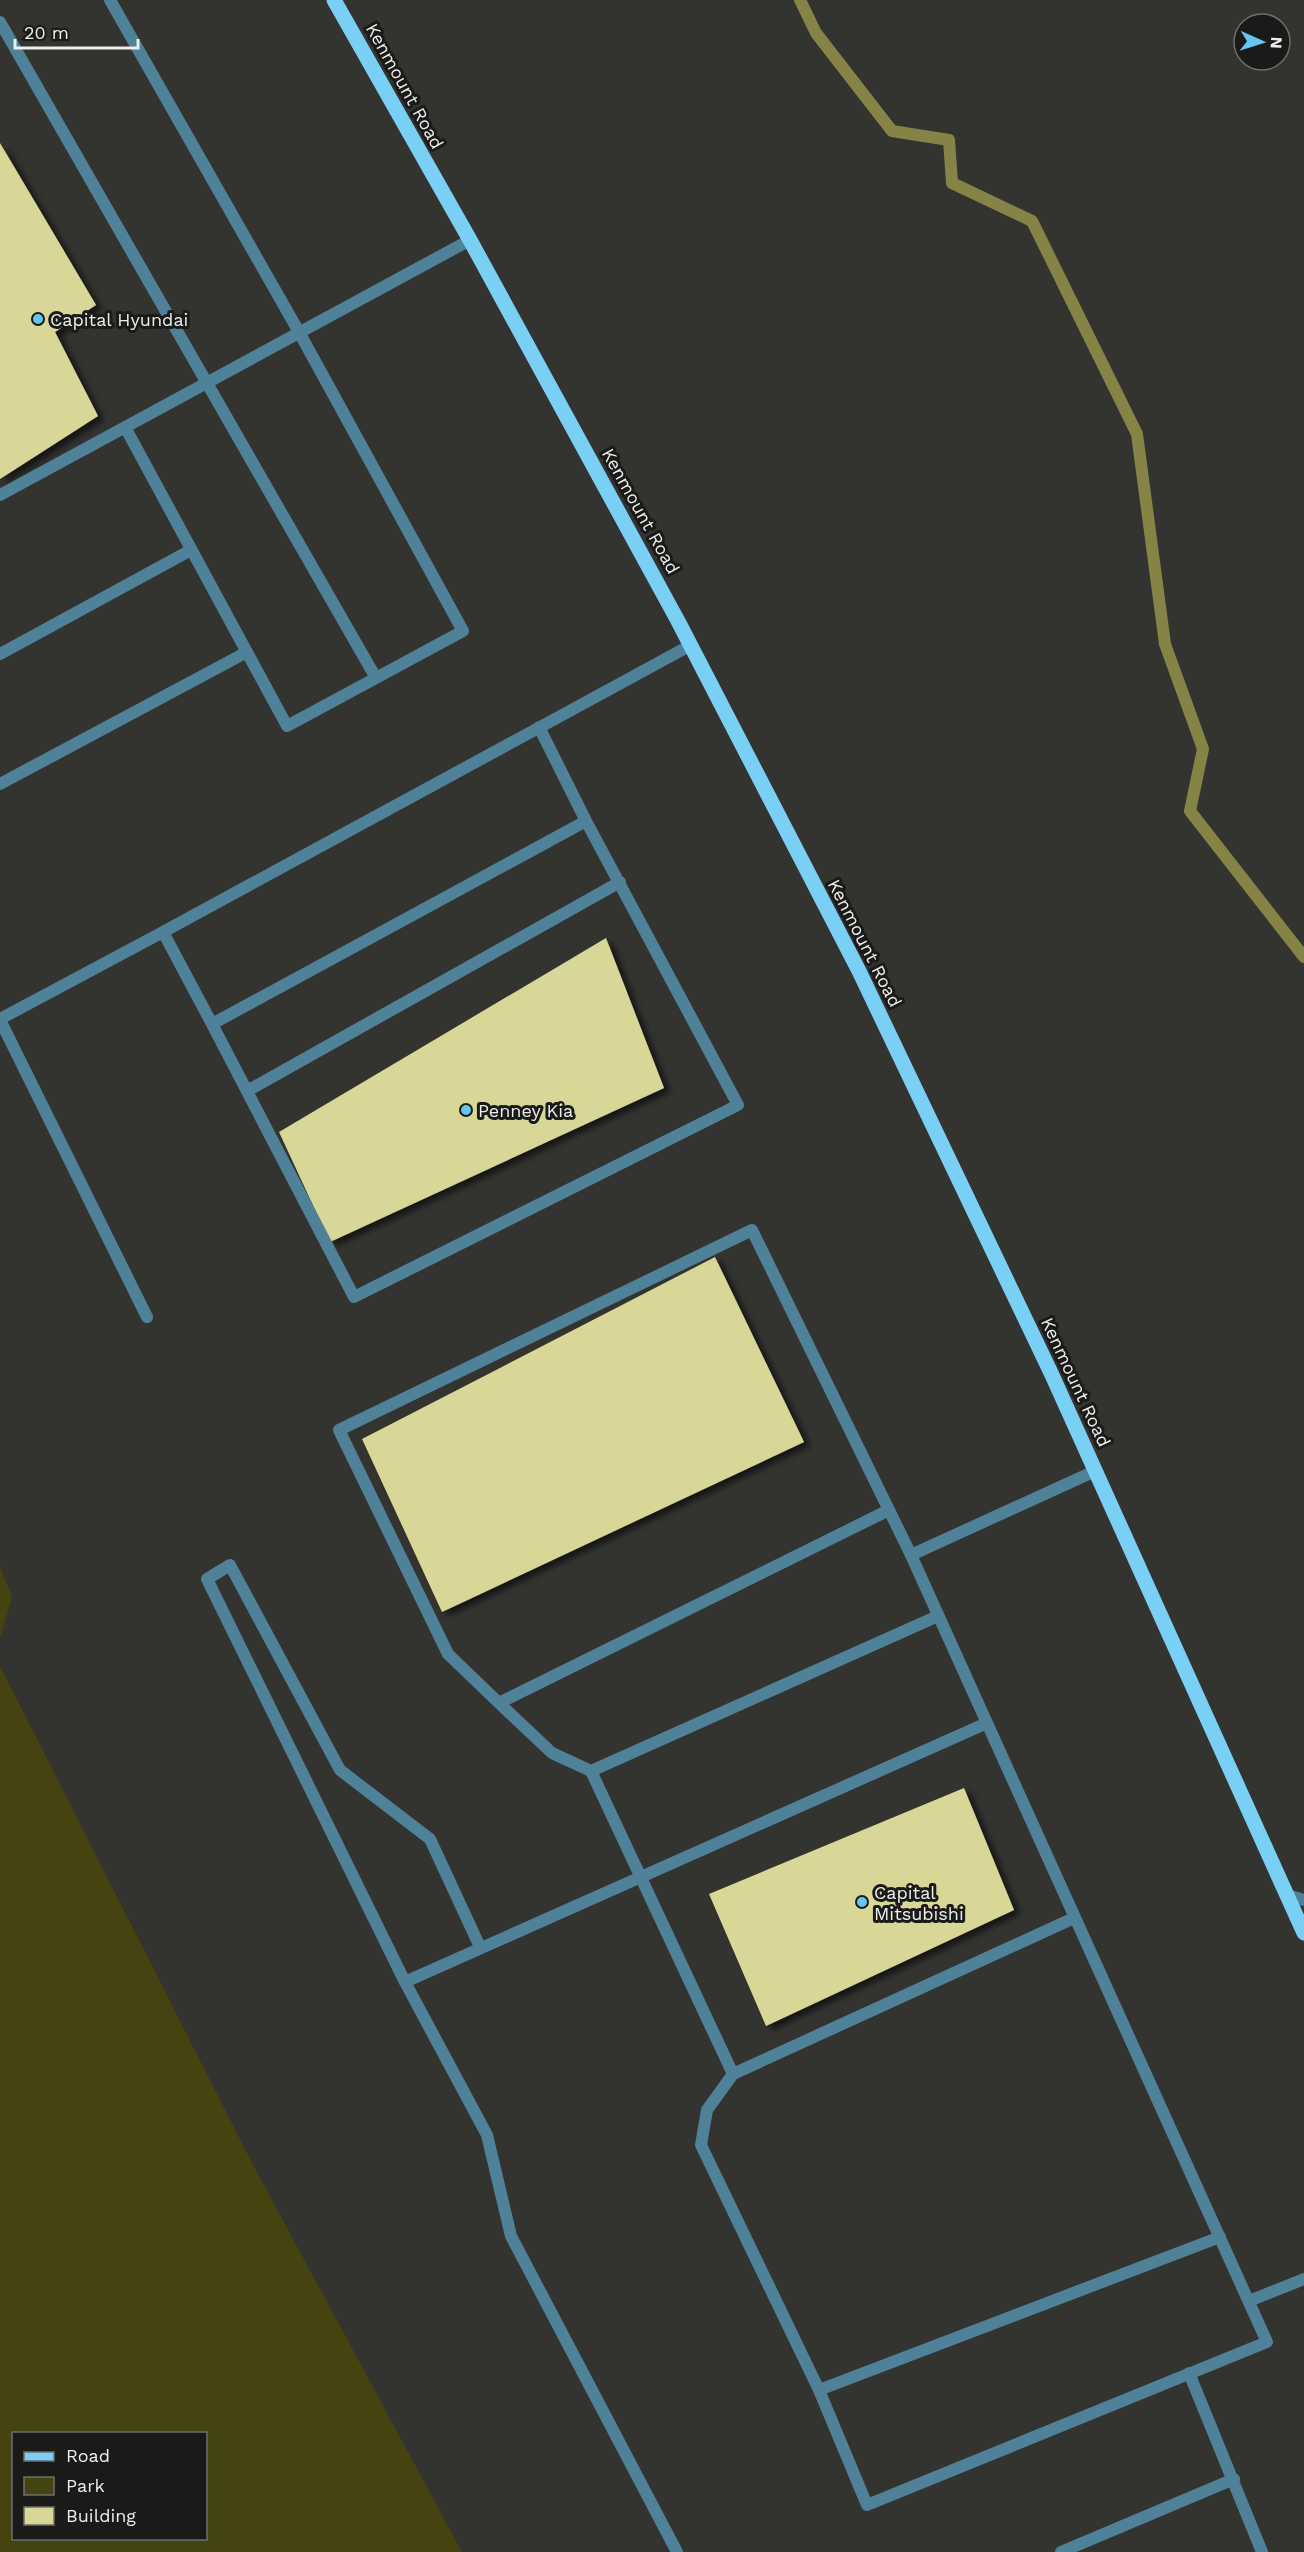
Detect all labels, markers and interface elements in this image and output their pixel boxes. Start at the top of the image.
scale bar [15,12,138,50]
north arrow [1232,12,1292,72]
street label: Kenmount Road [362,20,448,152]
text: 20 m [24,22,69,43]
text: N [1267,36,1286,49]
place label: Capital Hyundai [50,309,188,330]
marker: Capital Hyundai [31,312,45,326]
street label: Kenmount Road [598,445,684,577]
street label: Kenmount Road [824,876,906,1010]
place label: Penney Kia [478,1100,573,1121]
marker: Penney Kia [459,1103,473,1117]
street label: Kenmount Road [1037,1314,1115,1450]
place label: Capital Mitsubishi [874,1882,964,1924]
marker: Capital Mitsubishi [855,1895,869,1909]
legend [12,2432,207,2540]
text: Road [66,2445,110,2466]
text: Park [66,2475,105,2496]
text: Building [66,2505,136,2526]

